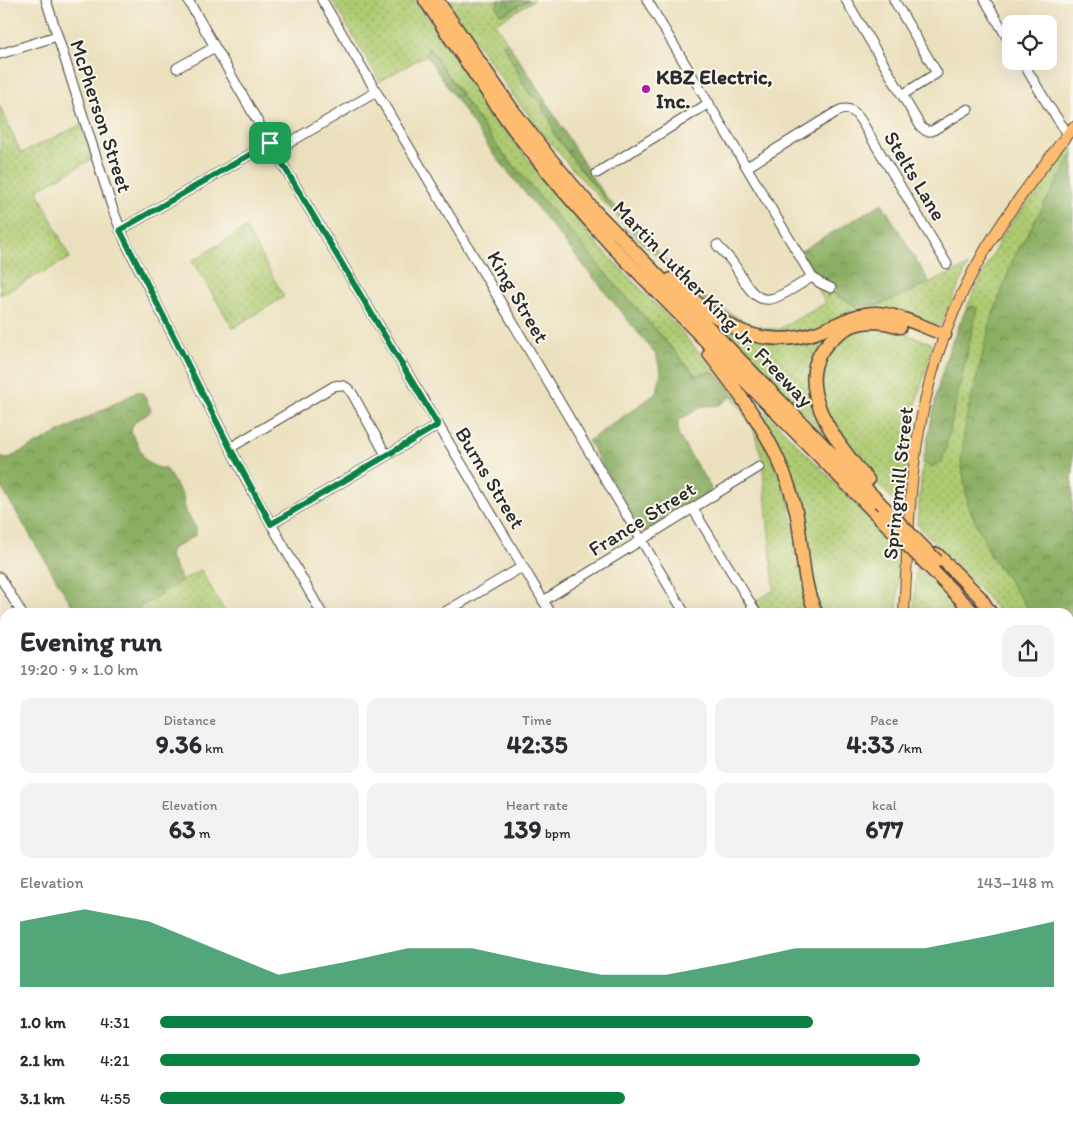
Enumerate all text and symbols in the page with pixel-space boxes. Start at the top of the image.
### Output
map controls [1002,15,1057,70]
button: locate [1002,15,1057,70]
street label: McPherson Street [65,36,138,196]
place label: KBZ Electric, Inc. [656,64,773,113]
marker: KBZ Electric, Inc. [640,83,652,95]
pin [249,122,291,164]
street label: Stelts Lane [879,126,952,225]
icon: arrive [256,129,284,157]
street label: Martin Luther King Jr. Freeway [608,195,819,412]
street label: King Street [482,246,555,347]
street label: Springmill Street [877,405,918,561]
street label: Burns Street [450,422,531,533]
street label: France Street [584,476,700,561]
text: Evening run [20,624,162,658]
button: share [1002,625,1054,677]
text: 19:20 · 9 × 1.0 km [20,660,138,679]
text: Distance [163,712,216,729]
text: Time [522,712,552,729]
text: Pace [870,712,898,729]
text: 9.36 [156,729,202,759]
text: 42:35 [506,729,568,759]
text: 4:33 [846,729,895,759]
text: km [202,740,224,757]
text: /km [895,740,922,757]
text: Elevation [162,797,217,814]
text: Heart rate [506,797,568,814]
text: kcal [872,797,897,814]
text: 63 [169,814,196,844]
text: 139 [503,814,542,844]
text: 677 [865,814,903,844]
text: m [196,825,211,842]
text: bpm [542,825,571,842]
text: Elevation [20,873,84,892]
text: 143–148 m [976,873,1054,892]
text: 1.0 km [20,1013,66,1032]
text: 4:31 [100,1013,130,1032]
text: 2.1 km [20,1051,65,1070]
text: 4:21 [100,1051,129,1070]
text: 3.1 km [20,1089,65,1108]
text: 4:55 [100,1089,130,1108]

